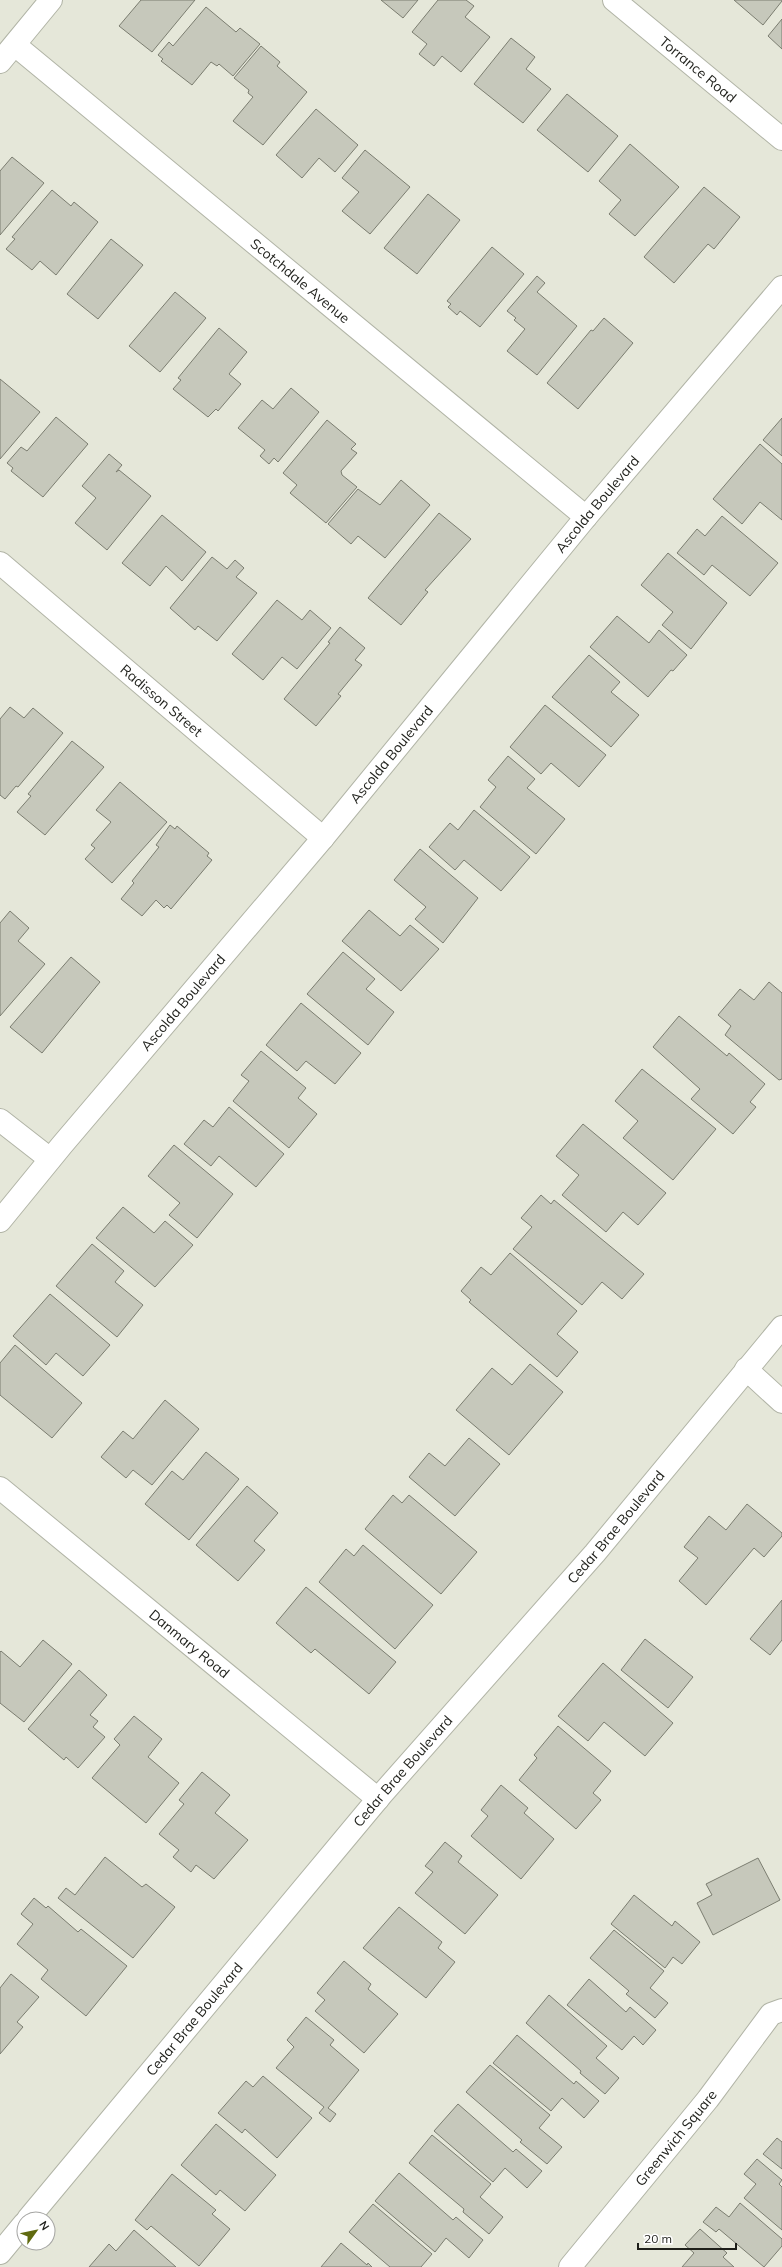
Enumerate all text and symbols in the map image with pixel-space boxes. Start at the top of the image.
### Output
street label: Torrance Road [656,32,740,107]
street label: Scotchdale Avenue [247,234,354,327]
street label: Ascolda Boulevard [551,452,643,557]
street label: Radisson Street [117,660,206,741]
street label: Ascolda Boulevard [346,702,437,807]
street label: Ascolda Boulevard [137,951,229,1055]
street label: Cedar Brae Boulevard [563,1467,668,1587]
street label: Danmary Road [145,1605,233,1682]
street label: Cedar Brae Boulevard [349,1712,456,1831]
street label: Cedar Brae Boulevard [142,1959,247,2080]
street label: Greenwich Square [631,2086,721,2190]
north arrow [16,2211,56,2251]
text: N [36,2218,53,2233]
scale bar [638,2225,736,2251]
text: 20 m [644,2231,672,2246]

